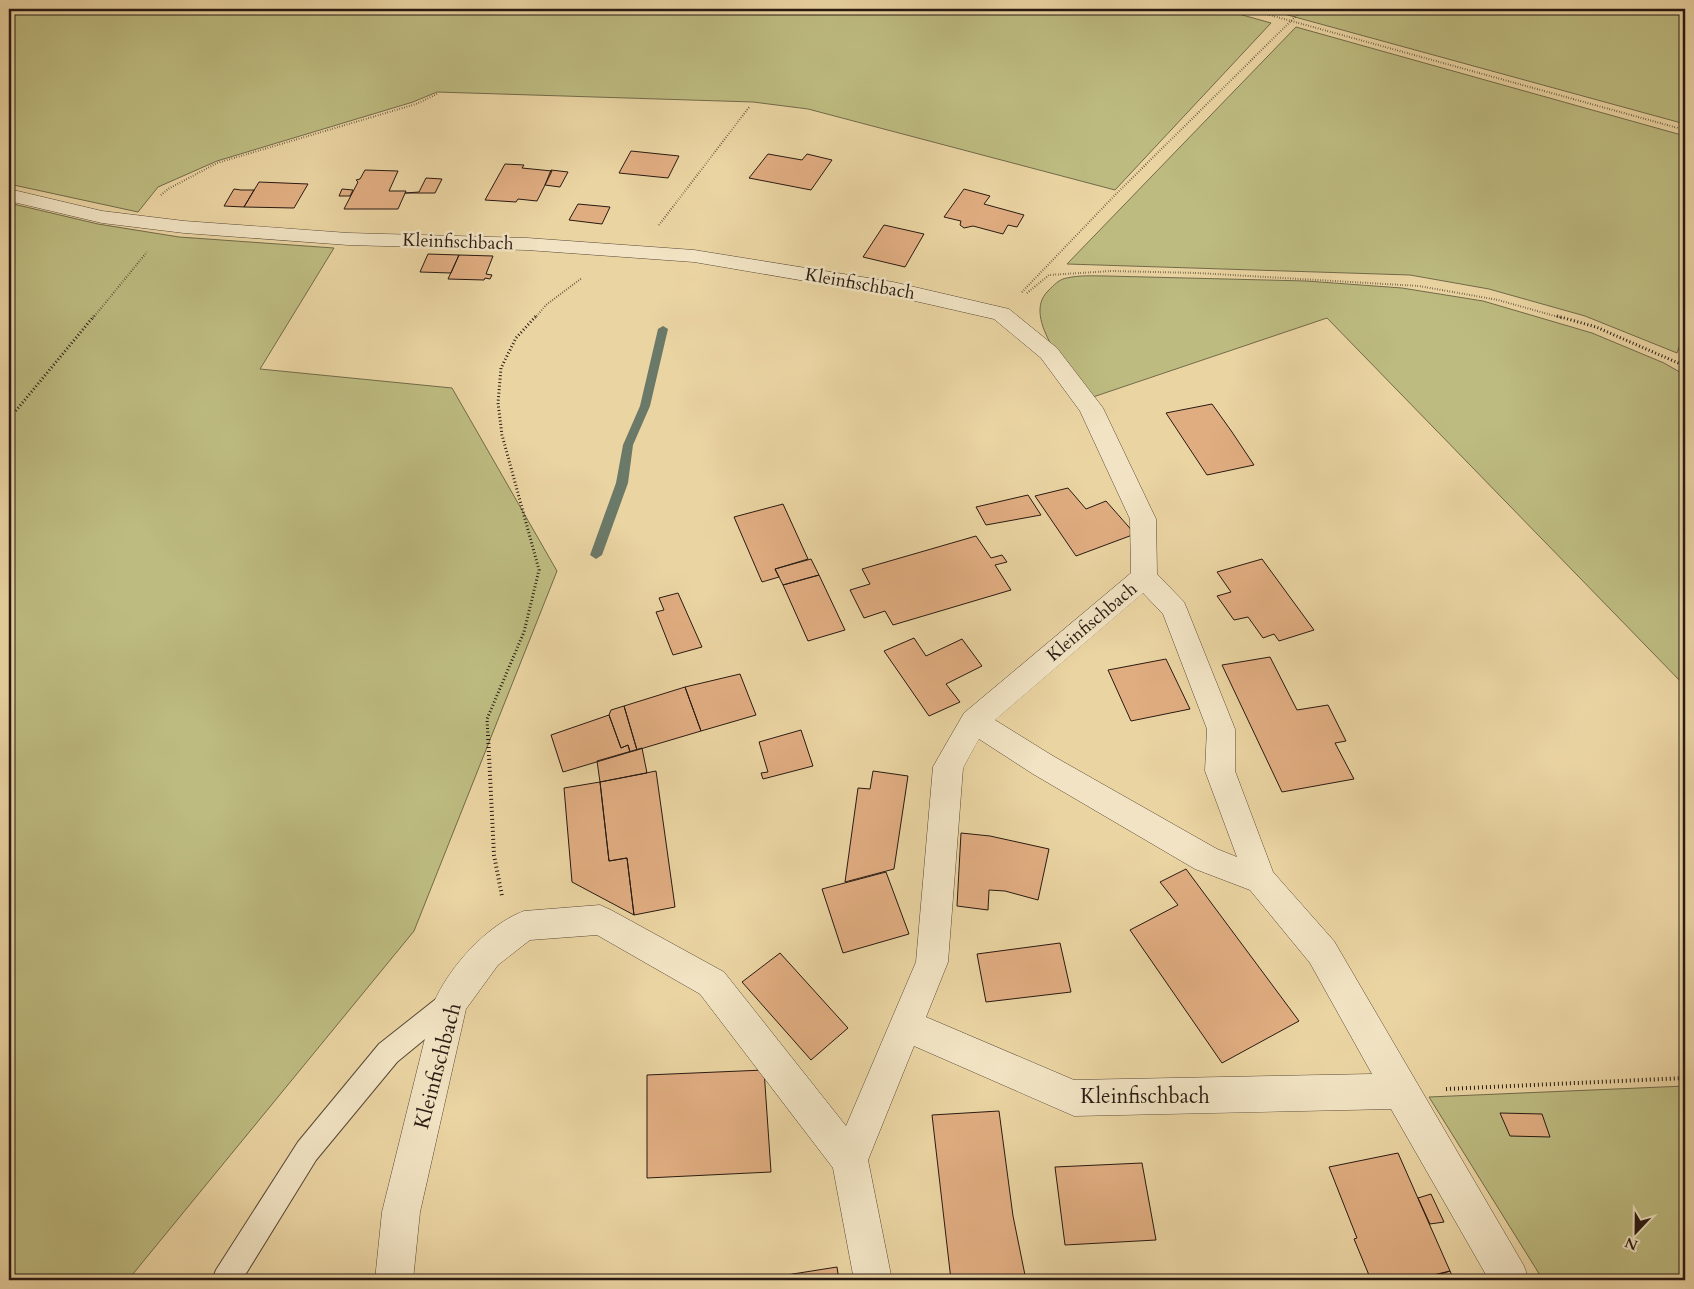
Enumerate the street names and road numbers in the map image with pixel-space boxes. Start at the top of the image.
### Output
street label: Kleinfischbach [402,228,514,256]
street label: Kleinfischbach [803,262,917,306]
street label: Kleinfischbach [1041,577,1143,667]
street label: Kleinfischbach [407,999,469,1132]
street label: Kleinfischbach [1080,1082,1210,1111]

